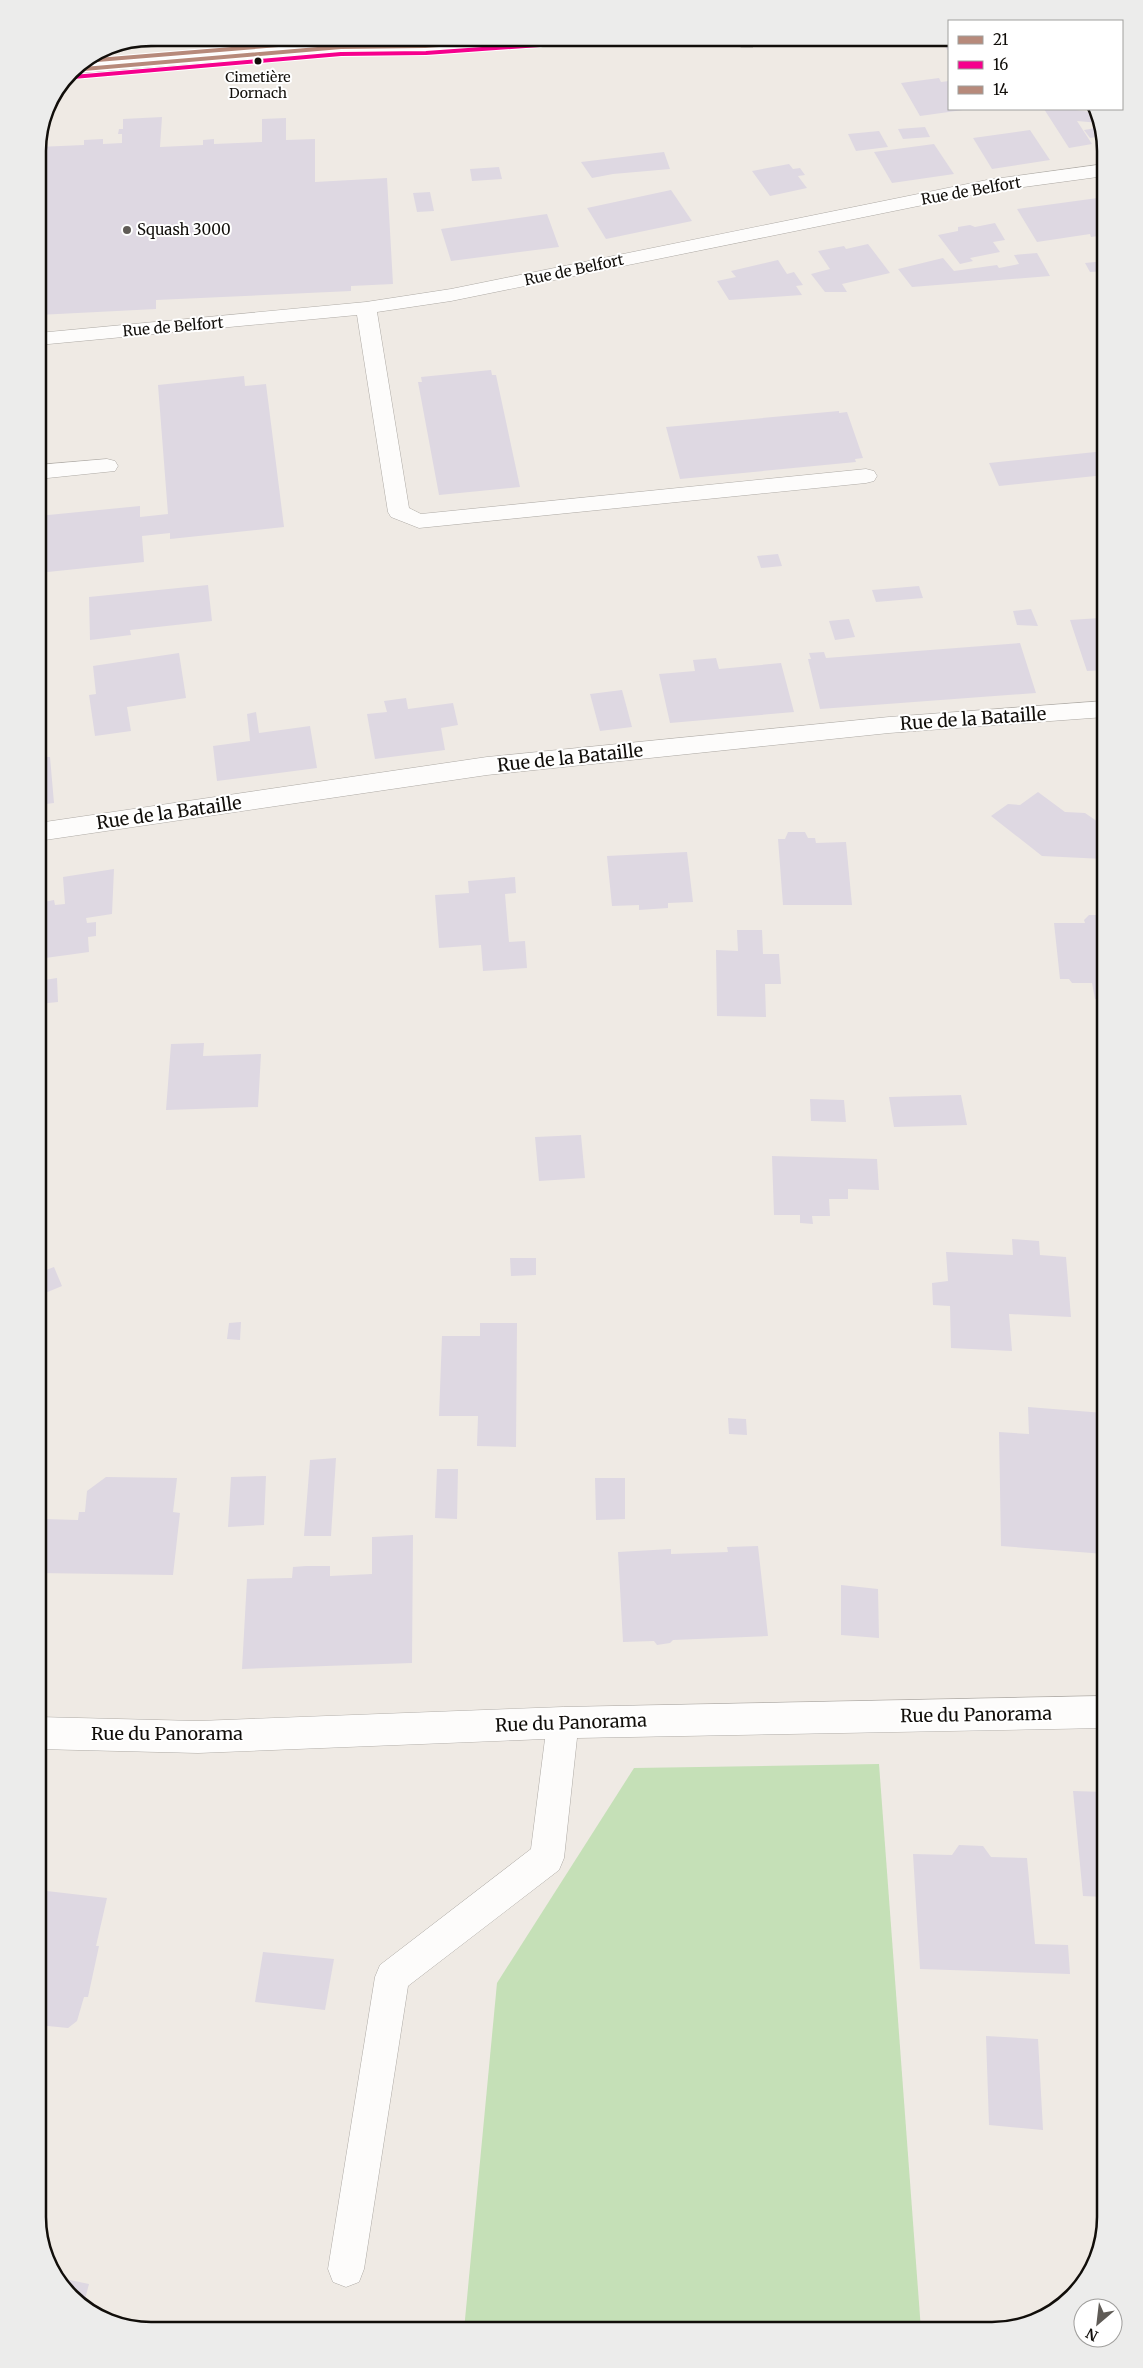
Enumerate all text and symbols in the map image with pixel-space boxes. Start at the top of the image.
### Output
legend [948,20,1123,110]
text: 21 [993,30,1008,49]
text: 16 [993,55,1008,74]
marker: Cimetière Dornach [253,56,263,66]
place label: Cimetière Dornach [225,68,291,102]
text: 14 [993,80,1008,99]
street label: Rue de Belfort [919,172,1023,209]
place label: Squash 3000 [137,220,231,239]
marker: Squash 3000 [121,224,133,236]
street label: Rue de Belfort [522,250,625,289]
street label: Rue de Belfort [122,313,224,340]
street label: Rue de la Bataille [899,702,1047,735]
street label: Rue de la Bataille [496,738,644,777]
street label: Rue de la Bataille [95,791,243,834]
street label: Rue du Panorama [900,1702,1052,1727]
street label: Rue du Panorama [495,1708,648,1737]
street label: Rue du Panorama [91,1722,243,1745]
north arrow [1073,2298,1123,2348]
text: N [1083,2324,1101,2345]

